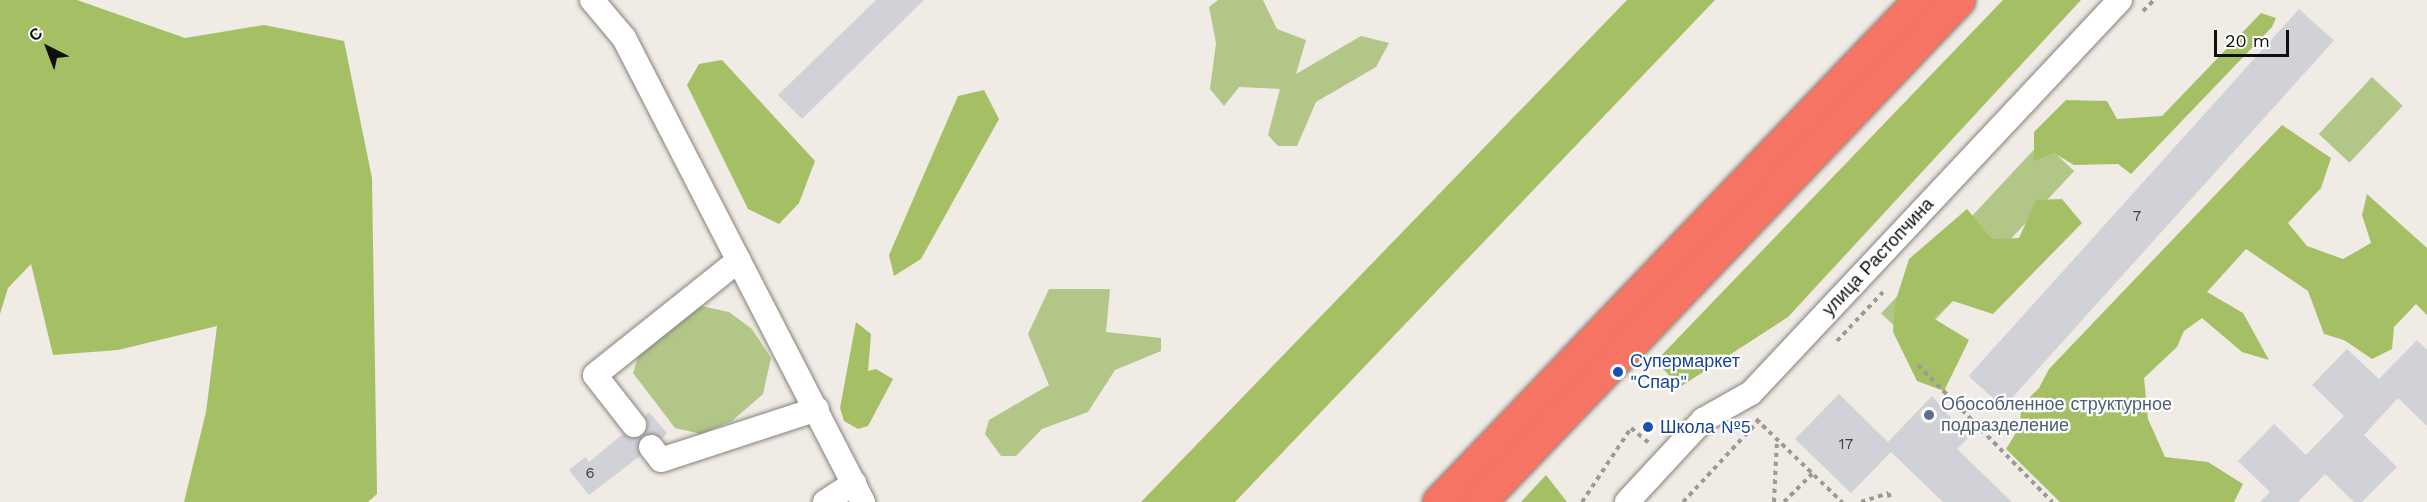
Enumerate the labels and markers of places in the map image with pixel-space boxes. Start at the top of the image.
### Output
place label: Супермаркет "Спар" [1630,351,1740,394]
marker: Супермаркет "Спар" [1611,365,1625,379]
place label: Обособленное структурное подразделение [1941,394,2172,436]
marker: Обособленное структурное подразделение [1922,408,1936,422]
place label: Школа №5 [1660,416,1751,438]
marker: Школа №5 [1641,420,1655,434]

